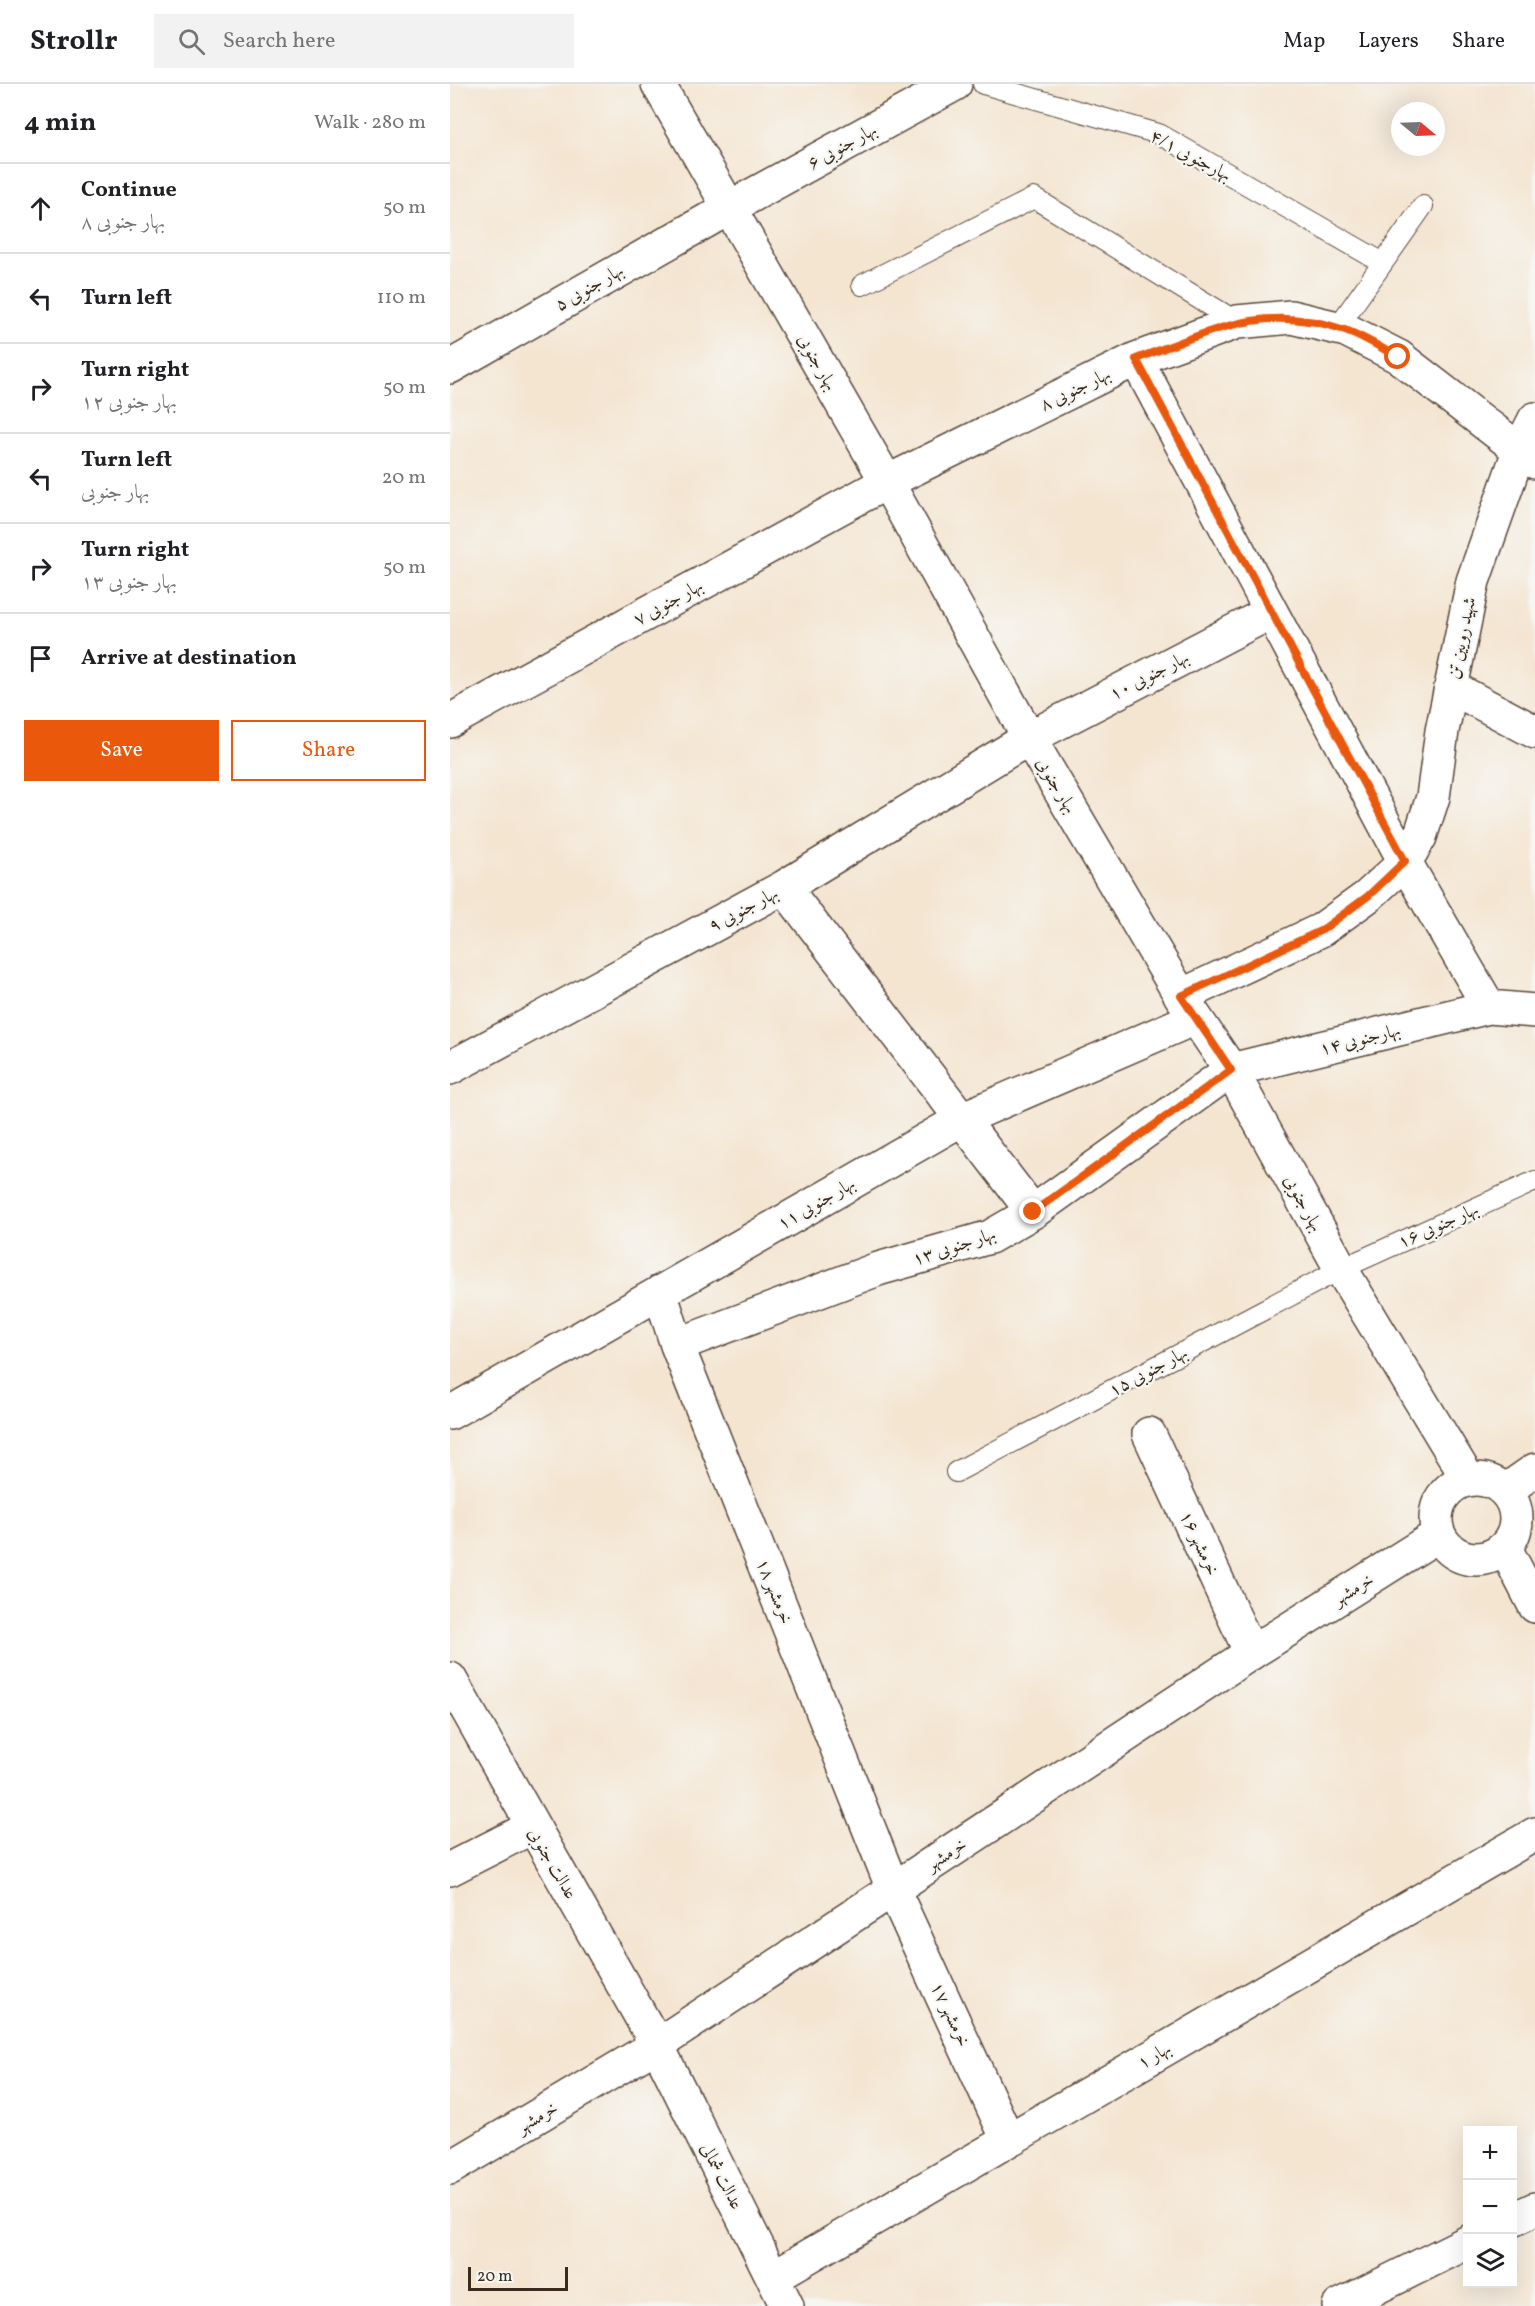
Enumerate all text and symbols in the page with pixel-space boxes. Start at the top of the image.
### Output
search box [154,14,574,68]
text: Strollr [30,22,118,61]
icon: search [175,25,208,58]
text: Search here [223,26,335,57]
text: Map [1283,27,1325,56]
text: Layers [1358,27,1419,56]
text: Share [1452,27,1505,56]
north arrow [1391,102,1445,156]
text: 4 min [24,105,96,141]
text: Walk · 280 m [314,109,426,137]
street label: بهار جنوبی ۶ [804,118,882,177]
street label: بهارجنوبی ۴/۱ [1145,124,1236,188]
text: Continue [81,175,177,206]
icon: ahead [24,192,57,225]
text: 50 m [383,194,426,222]
text: بهار جنوبی ۸ [81,209,165,237]
street label: بهار جنوبی ۵ [551,259,629,318]
icon: left [24,282,57,315]
text: Turn left [81,283,172,314]
text: 110 m [377,284,426,312]
street label: بهار جنوبی [790,330,843,396]
route start [1384,343,1410,369]
text: Turn right [81,355,189,386]
street label: بهار جنوبی ۸ [1036,363,1115,418]
icon: right [24,372,57,405]
text: 50 m [383,374,426,402]
text: بهار جنوبی ۱۲ [81,389,177,417]
text: Turn left [81,445,172,476]
icon: left [24,462,57,495]
text: 20 m [382,464,426,492]
text: بهار جنوبی [81,479,149,507]
text: Turn right [81,535,189,566]
icon: right [24,552,57,585]
text: 50 m [383,554,426,582]
text: بهار جنوبی ۱۳ [81,569,177,597]
street label: بهار جنوبی ۷ [630,574,708,633]
street label: شهید رویین تن [1442,595,1483,682]
icon: arrive [24,642,57,675]
text: Arrive at destination [81,643,297,674]
street label: بهار جنوبی ۱۰ [1106,646,1194,707]
button: Save [24,720,219,781]
button: Share [231,720,426,781]
street label: بهار جنوبی [1029,753,1082,819]
street label: بهار جنوبی ۹ [704,882,783,939]
street label: بهارجنوبی ۱۴ [1317,1018,1403,1063]
street label: بهار جنوبی [1277,1171,1329,1237]
street label: بهار جنوبی ۱۱ [773,1172,860,1237]
street label: بهار جنوبی ۱۶ [1394,1197,1483,1255]
route end [1019,1198,1045,1224]
street label: بهار جنوبی ۱۳ [910,1222,999,1273]
street label: بهار جنوبی ۱۵ [1105,1341,1193,1404]
street label: خرمشهر ۱۶ [1173,1507,1225,1580]
street label: خرمشهر ۱۸ [749,1555,798,1628]
street label: خرمشهر [1327,1568,1379,1614]
street label: عدالت جنوبی [521,1823,582,1904]
street label: خرمشهر [920,1833,972,1879]
street label: خرمشهر ۱۷ [924,1978,976,2051]
street label: بهار ۱ [1133,2037,1176,2076]
street label: خرمشهر [511,2096,563,2141]
map controls [1463,2126,1517,2288]
button: + [1463,2126,1517,2180]
street label: عدالت شمالی [693,2139,748,2214]
button: − [1463,2180,1517,2234]
button: layers [1463,2234,1517,2288]
scale bar [468,2264,568,2292]
text: 20 m [477,2266,512,2288]

